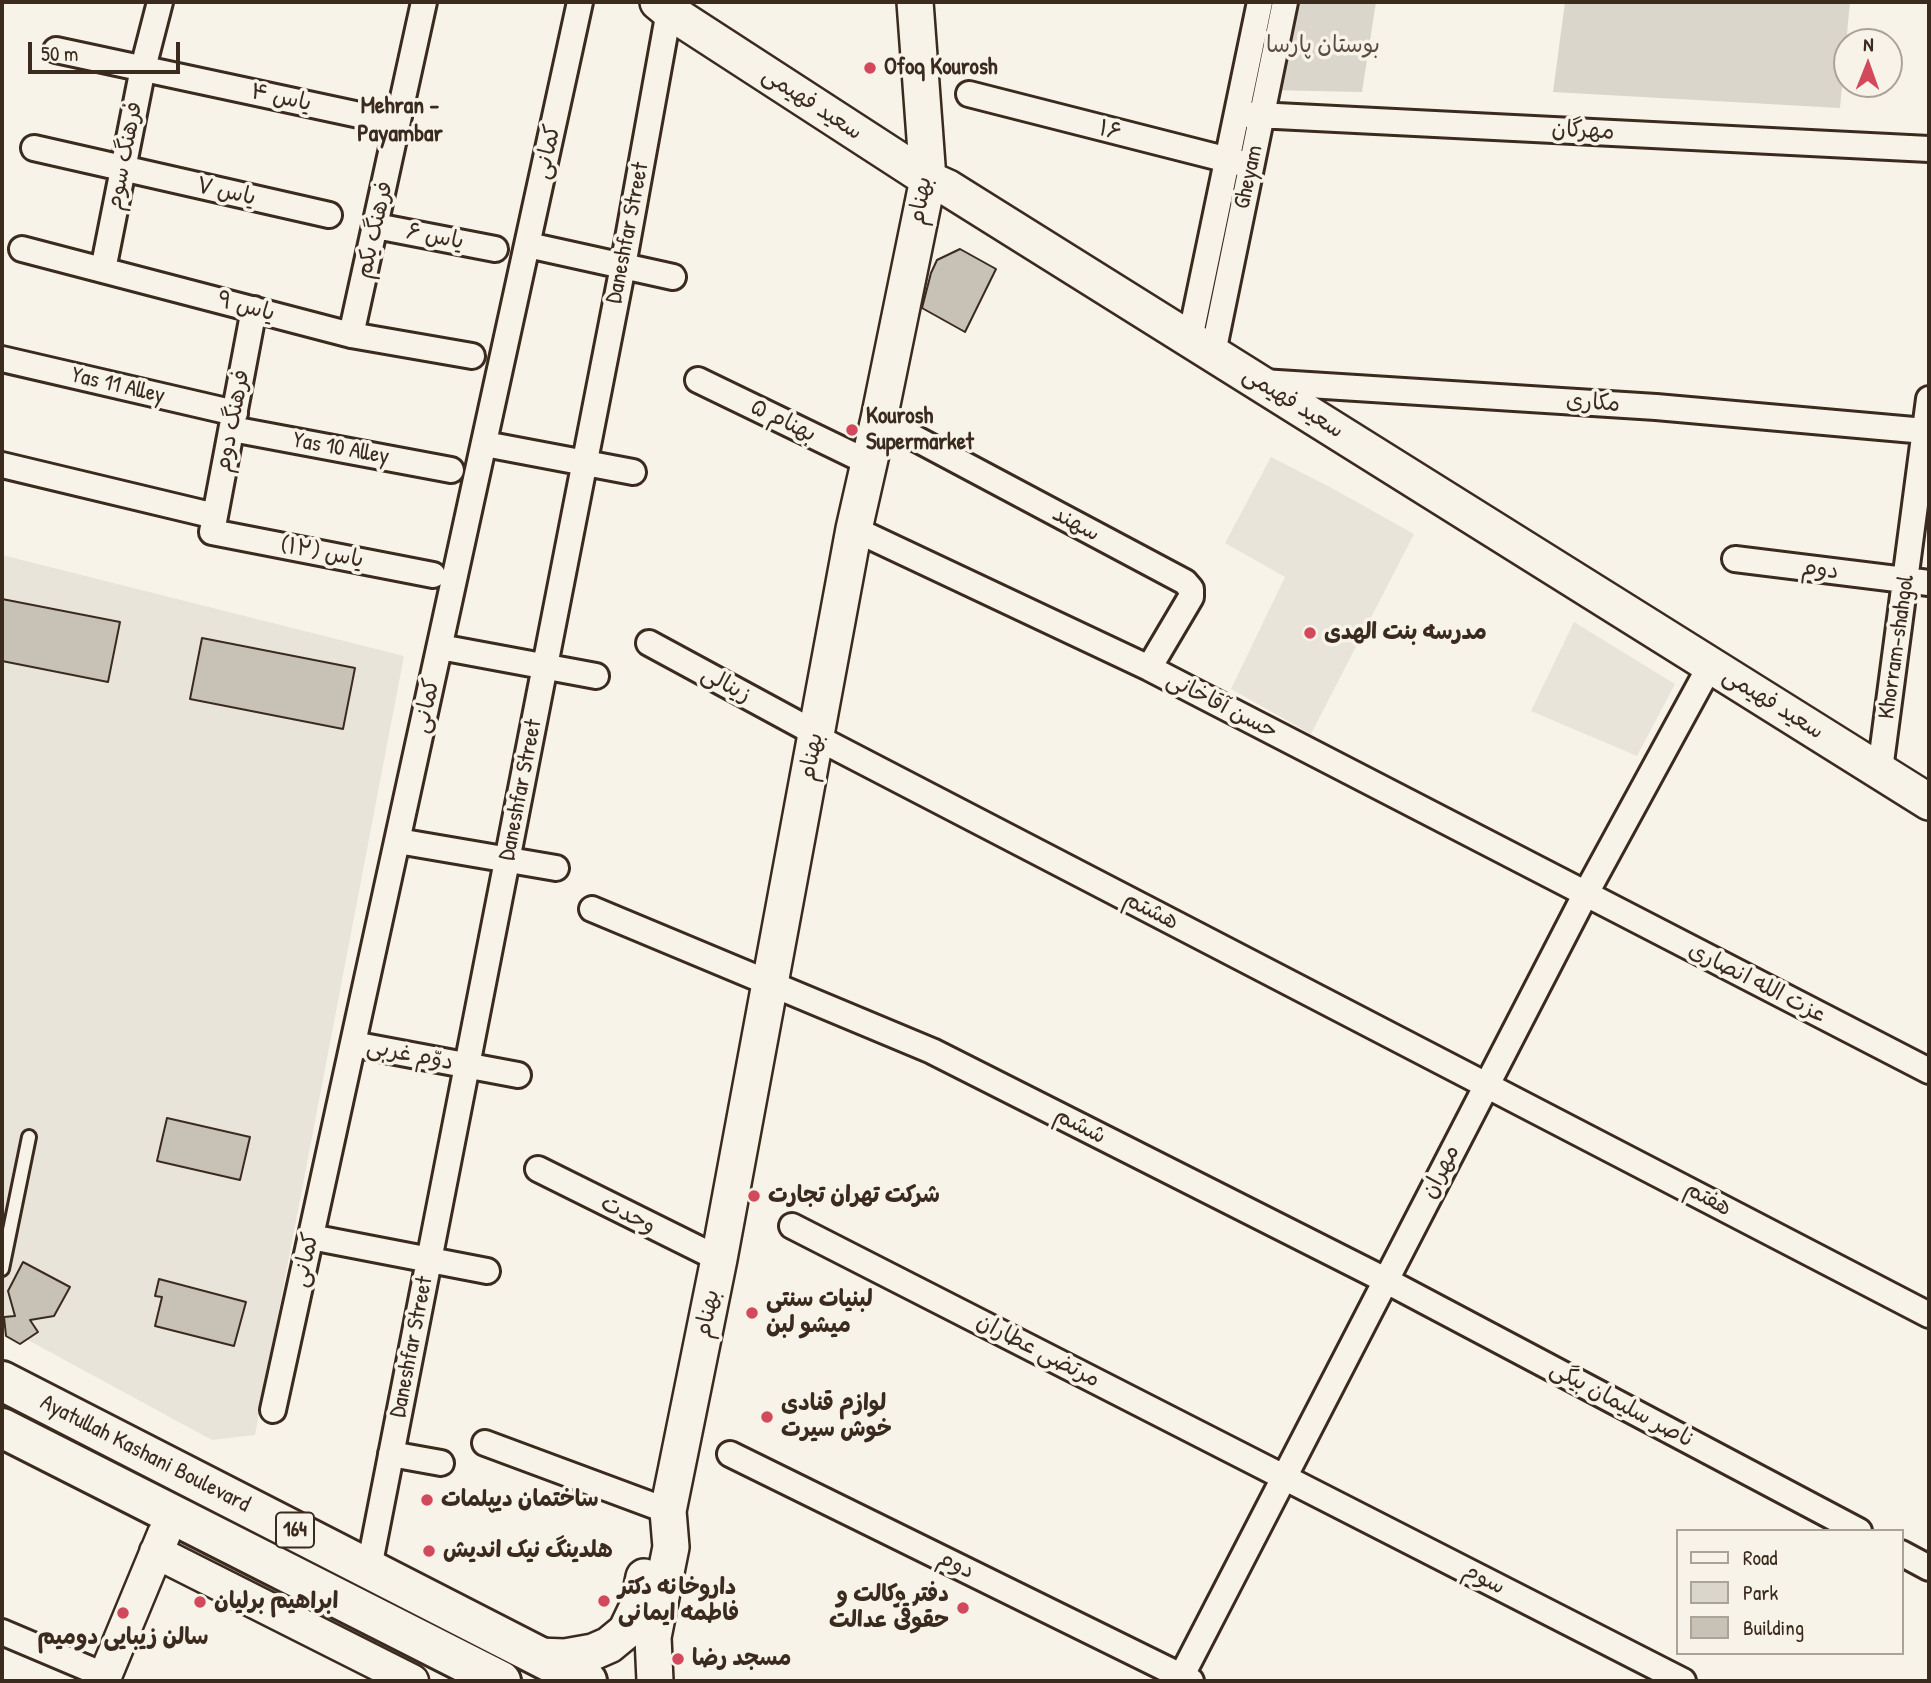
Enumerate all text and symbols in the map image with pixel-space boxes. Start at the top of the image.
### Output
scale bar [32,28,184,72]
north arrow [1833,28,1903,98]
text: N [1863,31,1874,57]
park label: بوستان پارسا [1266,32,1380,60]
text: 50 m [41,39,78,68]
place label: Ofoq Kourosh [884,54,997,82]
marker: Ofoq Kourosh [862,60,878,76]
street label: سعید فهیمی [757,61,867,147]
street label: یاس ۴ [248,78,314,118]
district label: Mehran - Payambar [357,93,443,149]
street label: فرهنگ سوم [101,99,149,213]
street label: ۱۶ [1096,115,1124,147]
street label: مهرگان [1551,116,1615,146]
street label: کمانی [529,122,567,182]
street label: Gheyam [1229,143,1269,211]
street label: Daneshfar Street [601,160,655,306]
street label: یاس ۷ [193,172,259,212]
street label: بهنام [904,175,938,227]
street label: فرهنگ یکم [350,179,400,281]
street label: یاس ۶ [404,218,466,256]
street label: یاس ۹ [214,286,278,328]
street label: سعید فهیمی [1237,361,1349,445]
street label: Yas 11 Alley [68,362,168,410]
street label: فرهنگ دوم [210,367,256,475]
street label: مکاری [1565,387,1621,419]
street label: بهنام ۵ [746,393,820,449]
place label: Kourosh Supermarket [866,403,974,457]
marker: Kourosh Supermarket [844,422,860,438]
street label: Yas 10 Alley [291,427,391,471]
street label: سهند [1047,500,1105,548]
street label: یاس (۱۲) [278,531,366,575]
street label: دوم [1800,554,1840,586]
street label: Khorram-shahgol [1873,573,1921,721]
place label: مدرسه بنت الهدی [1324,619,1487,647]
marker: مدرسه بنت الهدی [1302,625,1318,641]
street label: زینالی [696,661,756,709]
street label: سعید فهیمی [1717,662,1829,746]
street label: حسن آقاخانی [1162,666,1282,746]
street label: کمانی [408,676,446,736]
street label: Daneshfar Street [494,717,548,863]
street label: بهنام [794,731,830,783]
street label: هشتم [1119,885,1183,937]
street label: عزت الله انصاری [1684,936,1830,1030]
street label: دوّم غربی [364,1033,456,1077]
street label: ششم [1050,1101,1110,1151]
street label: مهران [1416,1140,1466,1204]
street label: هفتم [1680,1175,1736,1223]
place label: شرکت تهران تجارت [768,1182,940,1210]
marker: شرکت تهران تجارت [746,1188,762,1204]
street label: وحدت [596,1189,660,1241]
street label: کمانی [287,1230,325,1290]
street label: Daneshfar Street [385,1274,439,1420]
place label: لبنیات سنتی میشو لبن [766,1286,873,1340]
street label: بهنام [690,1287,726,1341]
marker: لبنیات سنتی میشو لبن [744,1305,760,1321]
street label: مرتضی عطاران [972,1308,1104,1394]
street label: ناصر سلیمان بیگی [1545,1355,1699,1455]
street label: Ayatullah Kashani Boulevard [35,1389,255,1519]
place label: لوازم قنادی خوش سیرت [781,1390,892,1444]
marker: لوازم قنادی خوش سیرت [759,1409,775,1425]
place label: ساختمان دیپلمات [441,1486,599,1514]
marker: ساختمان دیپلمات [419,1492,435,1508]
road number: 164 [276,1512,314,1548]
legend [1675,1529,1903,1655]
place label: هلدینگ نیک اندیش [443,1537,613,1565]
marker: هلدینگ نیک اندیش [421,1543,437,1559]
text: Road [1743,1543,1777,1572]
street label: دوم [933,1544,979,1586]
street label: سوم [1458,1557,1510,1601]
place label: داروخانه دکتر فاطمه ایمانی [618,1574,739,1628]
text: Park [1743,1578,1778,1607]
place label: دفتر وکالت و حقوقی عدالت [829,1581,949,1635]
place label: ابراهیم برلیان [214,1588,338,1616]
marker: داروخانه دکتر فاطمه ایمانی [596,1593,612,1609]
marker: ابراهیم برلیان [192,1594,208,1610]
marker: دفتر وکالت و حقوقی عدالت [955,1600,971,1616]
marker: سالن زیبایی دومیم [115,1605,131,1621]
text: Building [1743,1613,1804,1642]
place label: سالن زیبایی دومیم [37,1624,209,1652]
place label: مسجد رضا [692,1645,791,1673]
marker: مسجد رضا [670,1651,686,1667]

